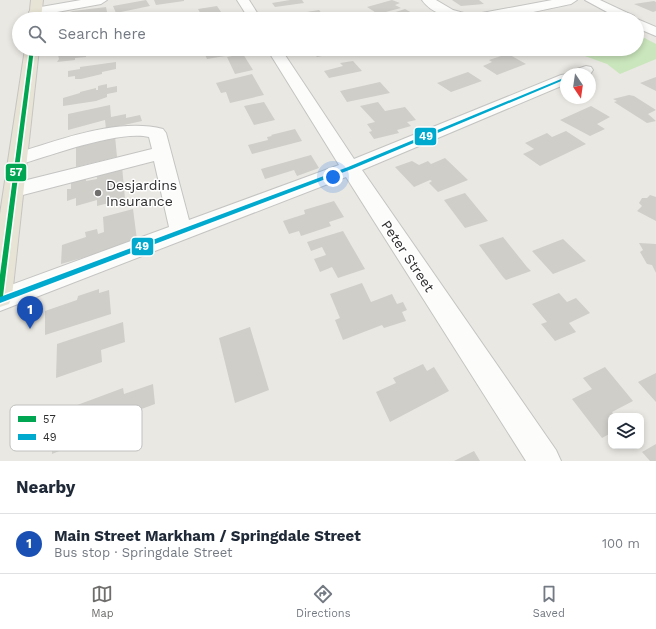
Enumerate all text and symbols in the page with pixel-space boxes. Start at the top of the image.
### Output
search box [12,12,644,56]
icon: search [26,23,48,45]
text: Search here [58,25,146,43]
north arrow [560,68,596,104]
line badge: 49 [414,127,437,146]
text: 49 [419,130,433,143]
line badge: 57 [5,163,27,182]
text: 57 [10,166,23,179]
your location [323,167,343,187]
place label: Desjardins Insurance [106,177,177,209]
marker: Desjardins Insurance [93,188,103,198]
street label: Peter Street [378,217,438,295]
line badge: 49 [131,237,154,256]
text: 49 [135,240,149,253]
pin: 1 [17,296,43,329]
legend [10,405,142,451]
text: 57 [43,413,56,426]
map controls [608,413,644,449]
button: layers [608,413,644,449]
text: 49 [43,431,57,444]
text: Nearby [16,477,75,497]
text: Main Street Markham / Springdale Street [54,527,361,545]
text: 1 [26,536,32,551]
text: 100 m [602,536,640,551]
text: Bus stop · Springdale Street [54,545,233,560]
tab: Map [91,583,114,620]
tab: Directions [296,583,350,620]
tab: Saved [533,583,565,620]

